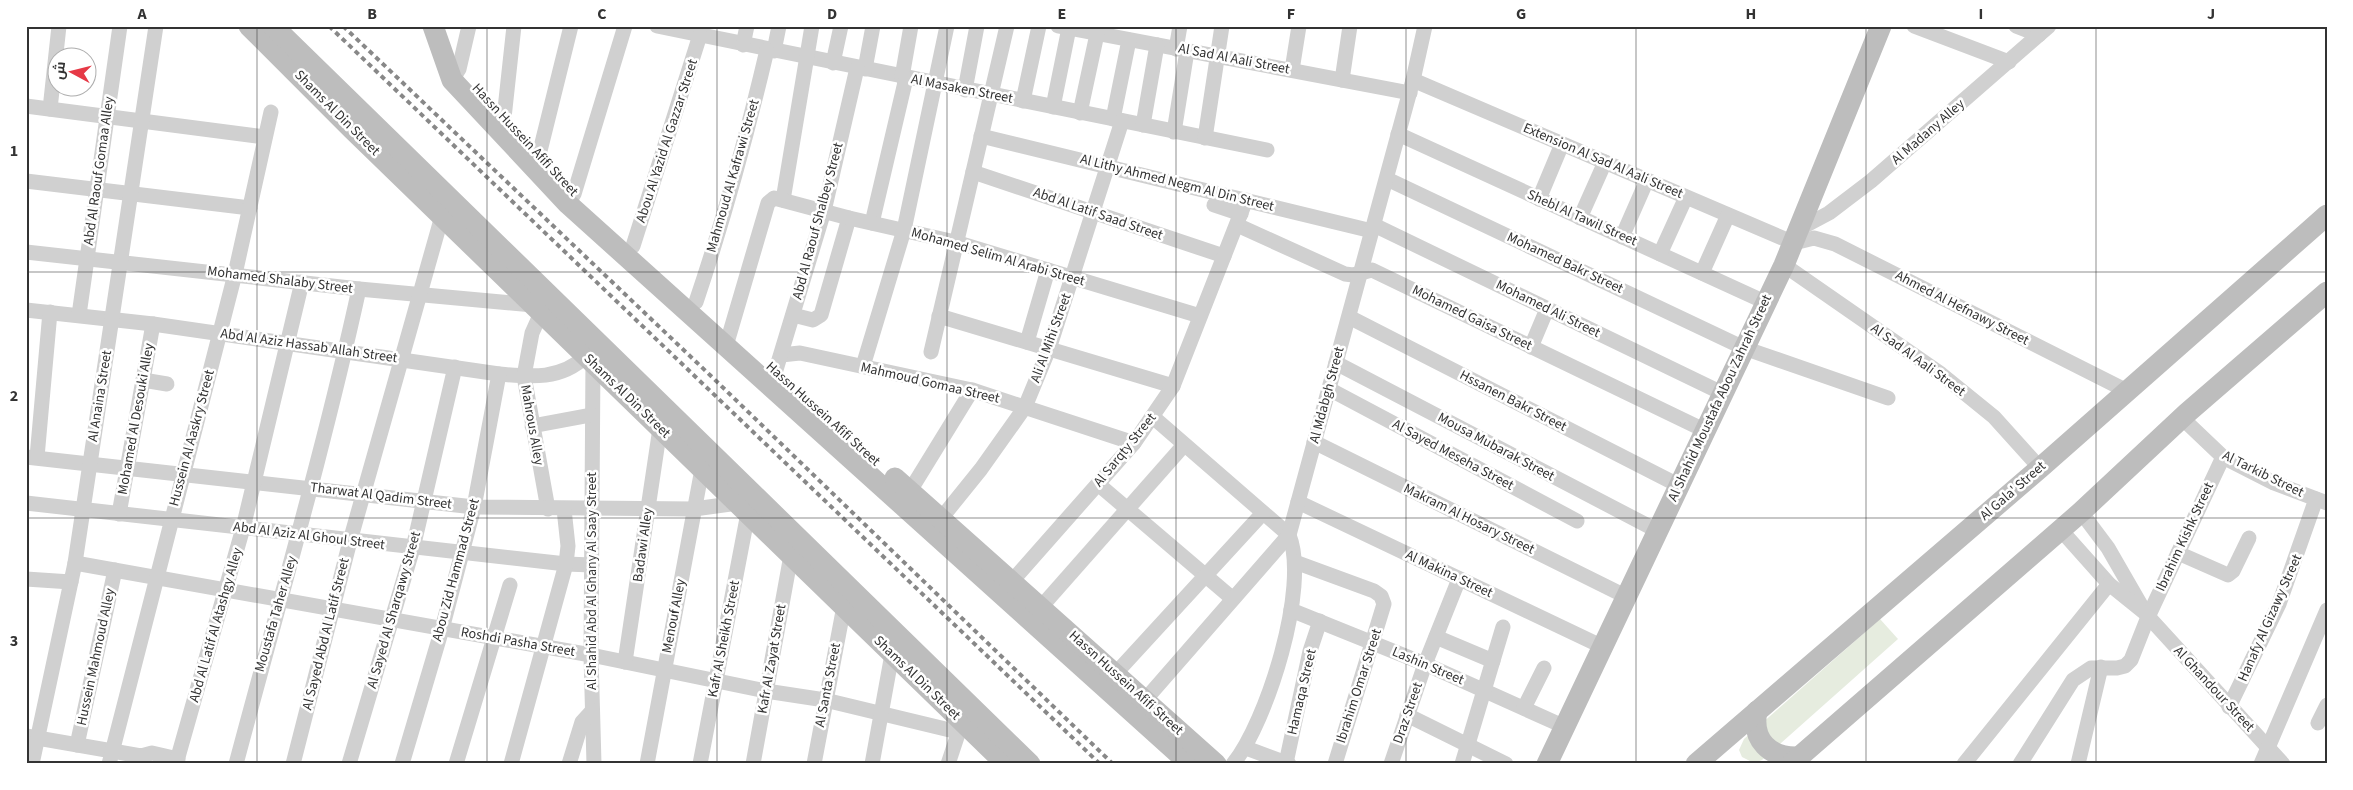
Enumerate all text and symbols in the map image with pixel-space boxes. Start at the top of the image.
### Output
text: A [136,3,147,25]
text: B [367,3,377,25]
text: C [597,3,607,25]
text: D [827,3,837,25]
text: E [1058,3,1066,25]
text: F [1287,3,1295,25]
text: G [1516,3,1526,25]
text: H [1746,3,1756,25]
text: I [1979,3,1983,25]
text: J [2207,3,2215,25]
street label: Al Sad Al Aali Street [1177,38,1292,80]
north arrow [48,48,98,98]
street label: Abou Al Yazid Al Gazzar Street [631,56,703,225]
text: ش [49,60,71,81]
street label: Shams Al Din Street [290,66,385,161]
street label: Al Masaken Street [909,69,1015,109]
street label: Hassn Hussein Afifi Street [467,79,583,201]
street label: Al Madany Alley [1887,94,1969,170]
street label: Abd Al Raouf Gomaa Alley [79,95,119,247]
street label: Mahmoud Al Kafrawi Street [702,97,765,255]
street label: Extension Al Sad Al Aali Street [1520,118,1686,204]
text: 1 [10,140,18,162]
street label: Abd Al Raouf Shalbey Street [787,140,849,302]
street label: Al Lithy Ahmed Negm Al Din Street [1078,149,1276,217]
street label: Abd Al Latif Saad Street [1031,182,1166,246]
street label: Shebl Al Tawil Street [1524,185,1640,251]
street label: Mohamed Selim Al Arabi Street [909,223,1087,291]
street label: Mohamed Bakr Street [1503,227,1627,299]
street label: Mohamed Shalaby Street [206,261,354,299]
street label: Ahmed Al Hefnawy Street [1892,266,2033,351]
street label: Mohamed Ali Street [1492,275,1604,343]
street label: Mohamed Gaisa Street [1409,280,1536,356]
street label: Ali Al Mihi Street [1026,290,1077,386]
street label: Al Shahid Moustafa Abou Zahrah Street [1663,291,1777,505]
street label: Al Sad Al Aali Street [1866,319,1970,401]
street label: Abd Al Aziz Hassab Allah Street [219,324,399,368]
street label: Mohamed Al Desouki Alley [113,341,159,496]
street label: Al Mdabgh Street [1304,344,1350,446]
street label: Al Anaina Street [83,349,117,443]
street label: Shams Al Din Street [579,349,675,443]
street label: Hassn Hussein Afifi Street [761,357,885,471]
street label: Mahmoud Gomaa Street [859,357,1002,409]
street label: Hssanen Bakr Street [1456,365,1570,437]
street label: Hussein Al Aaskry Street [164,367,220,509]
street label: Mahrous Alley [515,383,549,467]
text: 2 [10,385,18,407]
street label: Al Sarqty Street [1089,408,1161,491]
street label: Mousa Mubarak Street [1434,408,1558,486]
street label: Al Sayed Meseha Street [1389,414,1518,496]
street label: Al Tarkib Street [2219,446,2307,502]
street label: Al Gala' Street [1976,456,2051,525]
street label: Al Shahid Abd Al Ghany Al Saay Street [582,472,602,690]
street label: Tharwat Al Qadim Street [309,477,453,515]
street label: Makram Al Hosary Street [1400,479,1538,560]
street label: Ibrahim Kishk Street [2151,479,2219,595]
street label: Abou Zid Hammad Street [427,496,485,644]
street label: Badawi Alley [628,506,658,583]
street label: Abd Al Aziz Al Ghoul Street [232,517,386,555]
street label: Al Sayed Al Sharqawy Street [362,529,426,691]
street label: Abd Al Latif Al Atashgy Alley [184,545,248,705]
street label: Al Makina Street [1402,545,1496,603]
street label: Hanafy Al Gizawy Street [2233,551,2307,685]
street label: Moustafa Taher Alley [250,553,302,675]
street label: Al Sayed Abd Al Latif Street [297,556,355,712]
street label: Menouf Alley [657,577,691,655]
street label: Kafr Al Sheikh Street [703,579,745,699]
street label: Hussein Mahmoud Alley [72,586,120,727]
street label: Kafr Al Zayat Street [753,602,792,715]
street label: Roshdi Pasha Street [459,622,577,662]
street label: Hassn Hussein Afifi Street [1064,626,1188,740]
street label: Ibrahim Omar Street [1331,626,1387,746]
text: 3 [10,630,18,652]
street label: Shams Al Din Street [869,631,965,725]
street label: Al Santa Street [810,641,846,729]
street label: Lashin Street [1389,642,1467,690]
street label: Al Ghandour Street [2169,642,2259,736]
street label: Hamaqa Street [1282,647,1322,737]
street label: Draz Street [1388,679,1428,747]

